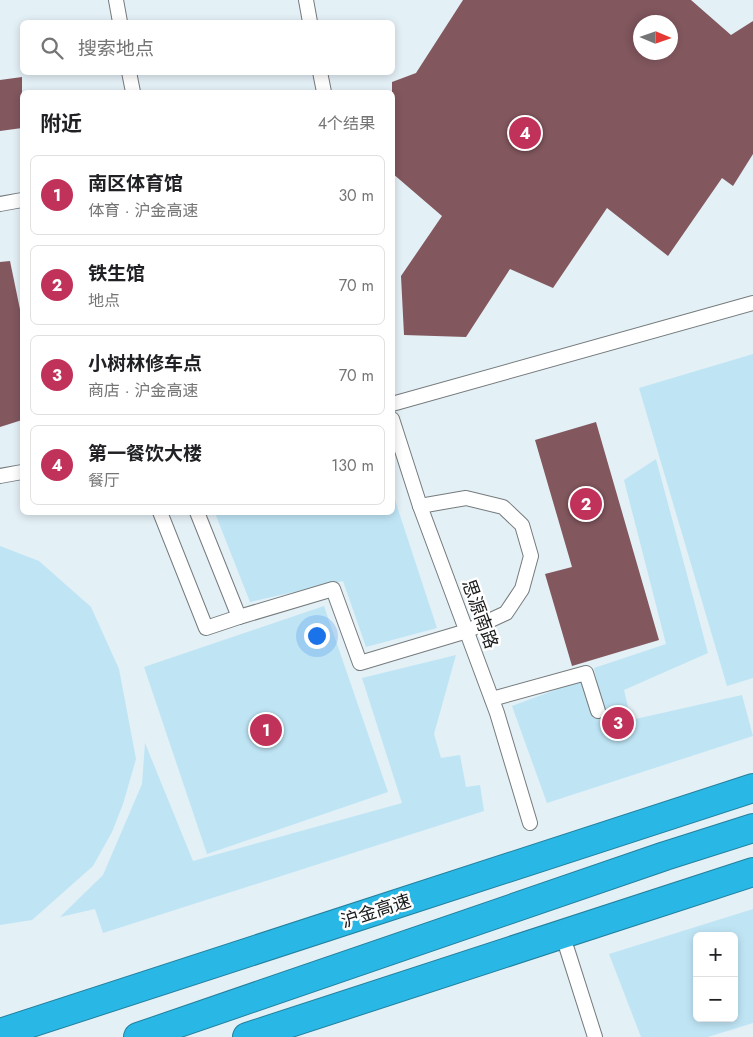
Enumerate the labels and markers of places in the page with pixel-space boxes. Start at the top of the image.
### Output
pin: 4 [509,114,541,152]
pin: 2 [570,485,602,523]
pin: 3 [602,704,634,742]
pin: 1 [250,711,282,749]

